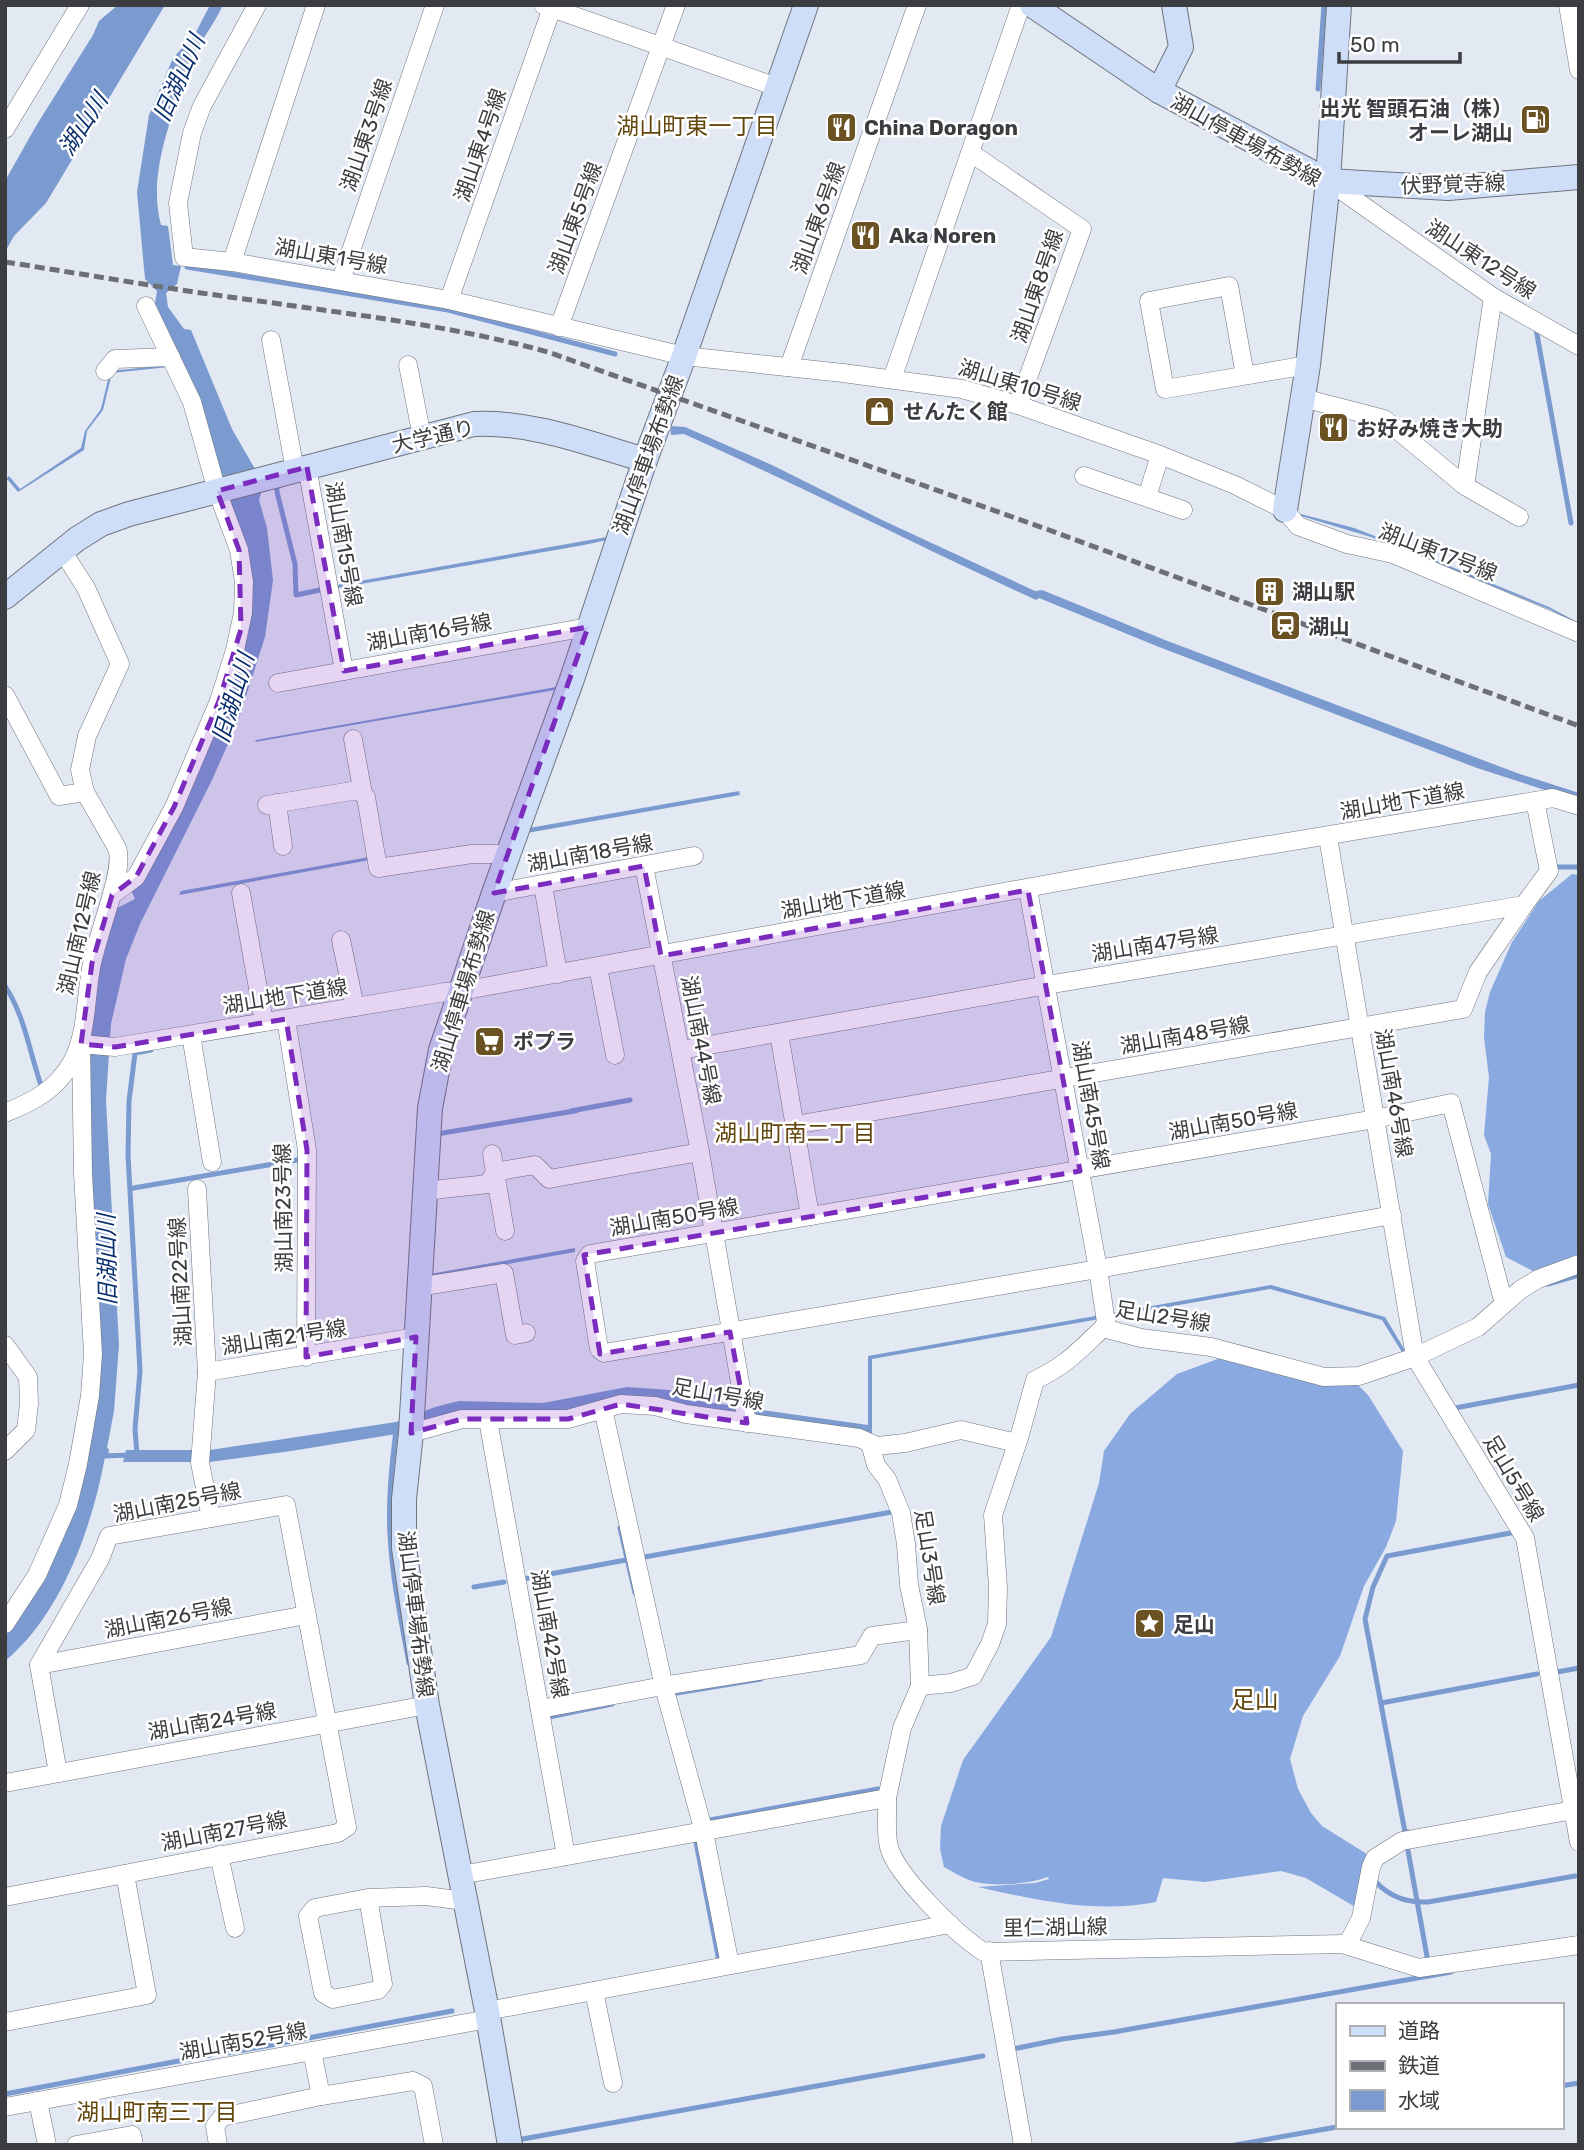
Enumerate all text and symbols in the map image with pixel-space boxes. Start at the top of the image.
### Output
scale bar [1339,21,1460,65]
water label: 旧湖山川 [148,28,212,126]
text: 50 m [1350,32,1400,57]
street label: 湖山東3号線 [335,75,397,195]
water label: 湖山川 [52,85,115,161]
street label: 湖山東4号線 [449,85,511,205]
street label: 湖山停車場布勢線 [1166,88,1326,192]
place label: 出光 智頭石油（株） オーレ湖山 [1320,96,1513,145]
fuel station icon: 出光 智頭石油（株） オーレ湖山 [1519,103,1553,137]
restaurant icon: China Doragon [824,110,858,144]
district label: 湖山町東一丁目 [617,112,778,140]
place label: China Doragon [864,115,1018,140]
street label: 湖山東6号線 [786,158,850,278]
street label: 湖山東5号線 [543,159,607,277]
street label: 伏野覚寺線 [1400,170,1506,198]
street label: 湖山東12号線 [1421,214,1541,304]
restaurant icon: Aka Noren [849,218,883,252]
place label: Aka Noren [889,223,996,248]
street label: 湖山東8号線 [1006,226,1068,346]
street label: 湖山東1号線 [273,234,389,278]
street label: 湖山東10号線 [955,354,1085,416]
street label: 湖山停車場布勢線 [608,372,688,538]
shop icon: せんたく館 [863,394,897,428]
place label: せんたく館 [903,399,1008,424]
restaurant icon: お好み焼き大助 [1316,411,1350,445]
street label: 大学通り [389,414,477,458]
place label: お好み焼き大助 [1356,416,1503,441]
street label: 湖山南15号線 [321,480,367,608]
street label: 湖山東17号線 [1375,518,1501,586]
building icon: 湖山駅 [1252,574,1286,608]
place label: 湖山駅 [1292,579,1355,604]
street label: 湖山南16号線 [364,609,494,655]
station icon: 湖山 [1268,609,1302,643]
place label: 湖山 [1308,614,1350,639]
water label: 旧湖山川 [206,647,261,746]
street label: 湖山地下道線 [1338,778,1466,824]
street label: 湖山南18号線 [525,830,655,876]
street label: 湖山南12号線 [53,869,105,997]
street label: 湖山地下道線 [779,877,907,923]
street label: 湖山停車場布勢線 [426,907,500,1075]
street label: 湖山南47号線 [1090,922,1220,966]
street label: 湖山南44号線 [676,973,726,1107]
street label: 湖山地下道線 [221,974,349,1018]
street label: 湖山南48号線 [1118,1011,1252,1059]
supermarket icon: ポプラ [473,1024,507,1058]
street label: 湖山南46号線 [1370,1026,1418,1160]
place label: ポプラ [513,1029,576,1054]
street label: 湖山南45号線 [1067,1039,1115,1171]
street label: 湖山南50号線 [1166,1097,1300,1145]
district label: 湖山町南二丁目 [715,1119,876,1147]
street label: 湖山南23号線 [269,1143,297,1273]
street label: 湖山南50号線 [607,1193,741,1241]
water label: 旧湖山川 [92,1211,122,1306]
street label: 湖山南22号線 [164,1217,196,1347]
street label: 足山2号線 [1113,1296,1213,1336]
street label: 湖山南21号線 [220,1315,348,1359]
street label: 足山1号線 [670,1374,766,1414]
street label: 足山5号線 [1478,1430,1550,1526]
street label: 湖山南25号線 [111,1477,243,1527]
street label: 足山3号線 [910,1507,950,1607]
street label: 湖山停車場布勢線 [393,1529,439,1699]
street label: 湖山南42号線 [526,1568,574,1700]
street label: 湖山南26号線 [102,1593,234,1643]
place icon: 足山 [1133,1607,1167,1641]
place label: 足山 [1173,1612,1215,1637]
district label: 足山 [1231,1686,1279,1714]
street label: 湖山南24号線 [146,1697,278,1745]
street label: 湖山南27号線 [159,1807,289,1855]
street label: 里仁湖山線 [1002,1914,1108,1940]
legend [1336,2003,1563,2129]
street label: 湖山南52号線 [177,2017,309,2065]
text: 道路 [1398,2018,1440,2043]
text: 鉄道 [1398,2053,1440,2078]
text: 水域 [1398,2088,1440,2113]
district label: 湖山町南三丁目 [77,2098,238,2126]

